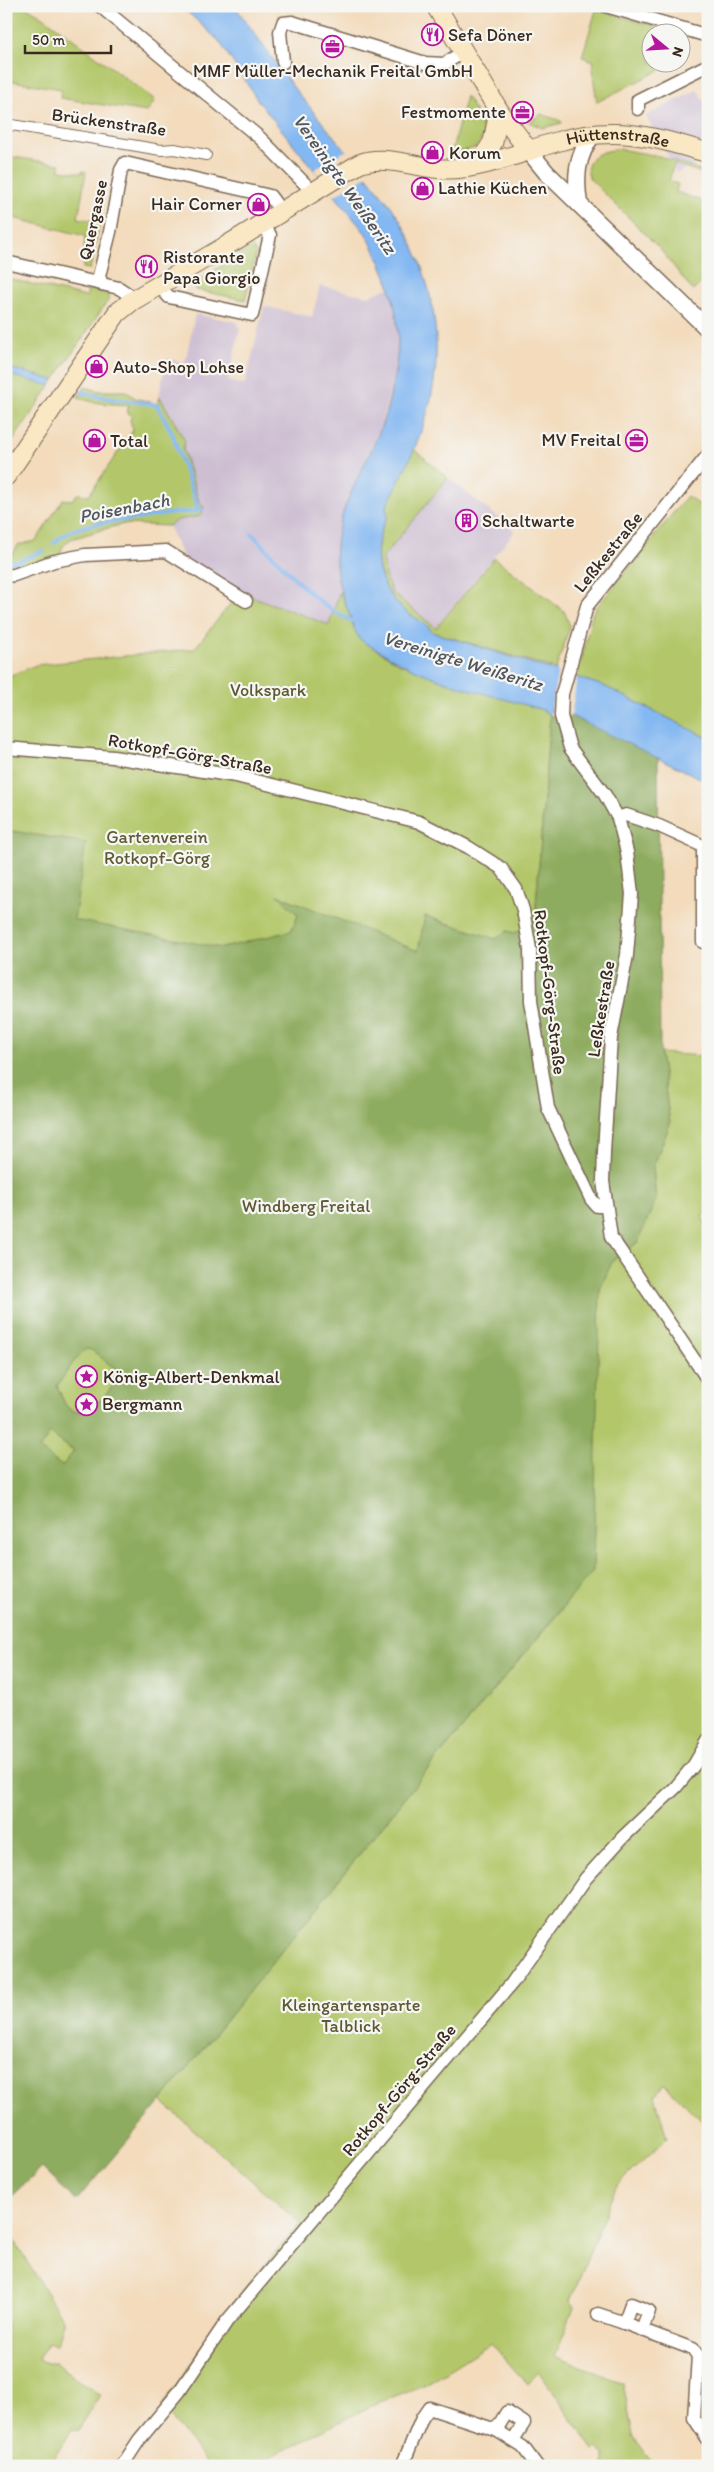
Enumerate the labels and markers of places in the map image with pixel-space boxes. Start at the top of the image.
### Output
restaurant icon: Sefa Döner [420,23,444,47]
place label: Sefa Döner [448,24,533,46]
office icon: MMF Müller-Mechanik Freital GmbH [321,34,345,58]
place label: MMF Müller-Mechanik Freital GmbH [193,60,473,82]
office icon: Festmomente [510,100,534,124]
place label: Festmomente [401,101,506,123]
shop icon: Korum [421,141,445,165]
place label: Korum [449,142,502,164]
shop icon: Lathie Küchen [410,176,434,200]
place label: Lathie Küchen [438,177,548,199]
shop icon: Hair Corner [246,192,270,216]
place label: Hair Corner [151,193,243,215]
place label: Ristorante Papa Giorgio [163,246,261,289]
restaurant icon: Ristorante Papa Giorgio [135,255,159,279]
shop icon: Auto-Shop Lohse [85,355,109,379]
place label: Auto-Shop Lohse [113,356,244,378]
office icon: MV Freital [625,428,649,452]
shop icon: Total [82,429,106,453]
place label: MV Freital [542,429,621,451]
place label: Total [110,430,148,452]
building icon: Schaltwarte [454,509,478,533]
place label: Schaltwarte [482,510,575,532]
place icon: König-Albert-Denkmal [75,1365,99,1389]
place label: König-Albert-Denkmal [103,1366,280,1388]
place icon: Bergmann [74,1392,98,1416]
place label: Bergmann [102,1393,183,1415]

